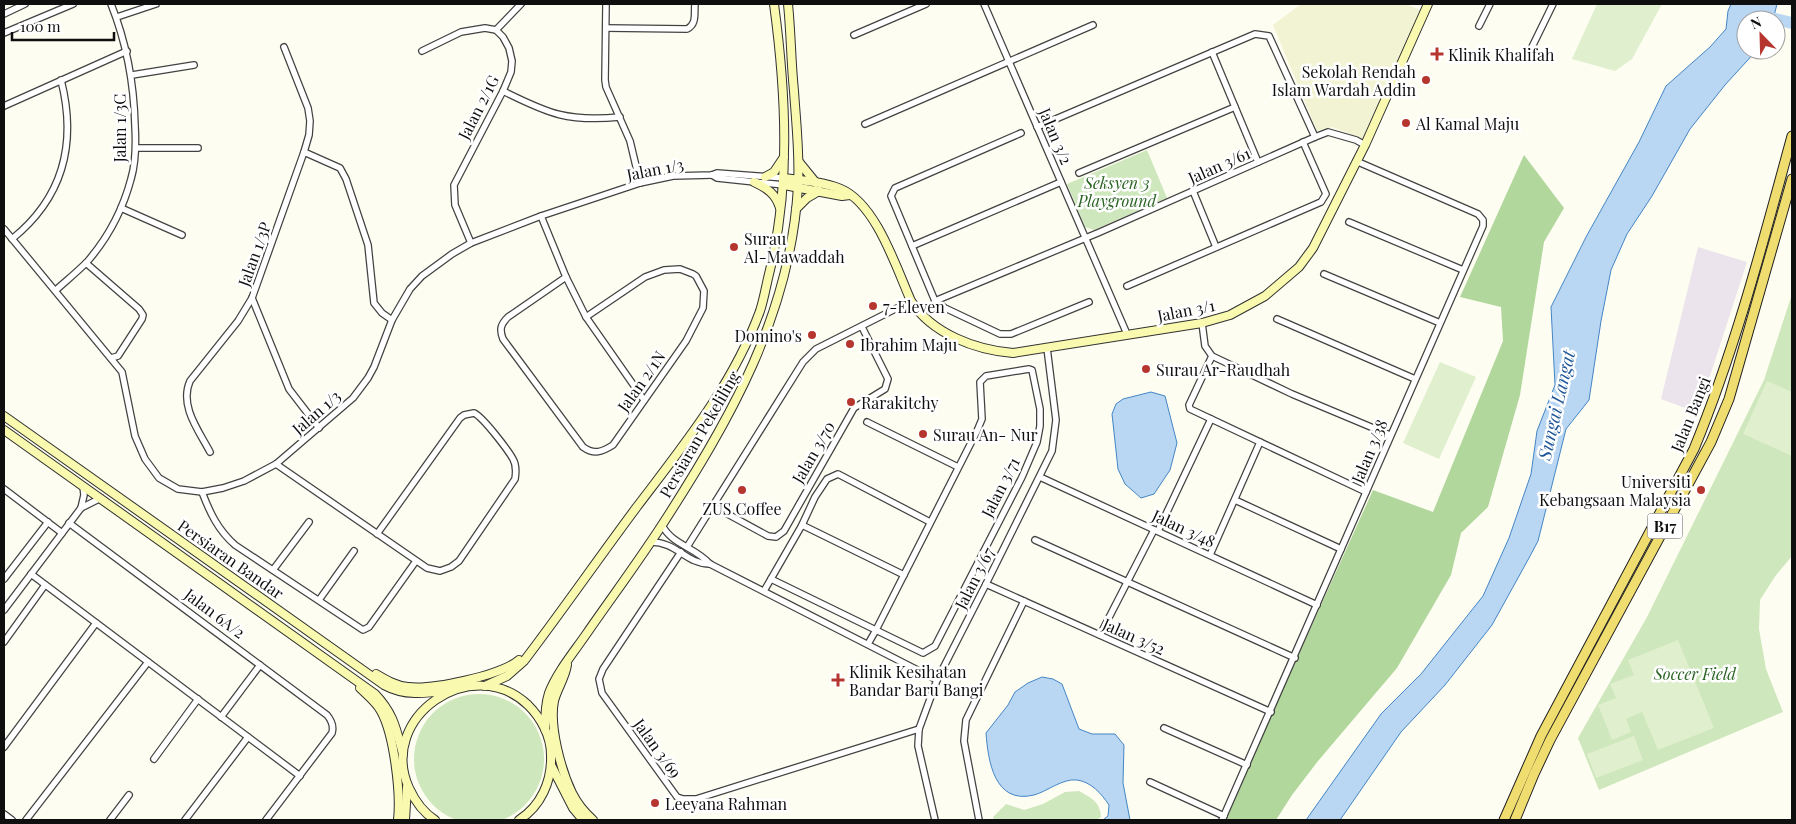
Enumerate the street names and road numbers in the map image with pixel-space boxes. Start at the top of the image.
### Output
street label: Jalan 2/1G [452,71,503,144]
street label: Jalan 1/3C [109,94,130,163]
street label: Jalan 3/2 [1034,104,1077,167]
street label: Jalan 3/61 [1184,142,1253,188]
street label: Jalan 1/3 [624,153,685,185]
street label: Jalan 1/3P [232,219,275,290]
street label: Jalan 3/1 [1155,294,1217,326]
street label: Jalan 2/1N [612,346,670,416]
street label: Persiaran Pekeliling [654,366,744,501]
street label: Jalan Bangi [1665,373,1715,456]
street label: Jalan 1/3 [287,385,345,439]
street label: Jalan 3/38 [1346,416,1392,487]
street label: Jalan 3/70 [786,417,839,488]
street label: Jalan 3/71 [976,453,1024,521]
street label: Jalan 3/48 [1148,504,1219,552]
road number: B17 [1648,514,1682,538]
street label: Persiaran Bandar [174,515,288,603]
street label: Jalan 3/67 [949,543,999,613]
street label: Jalan 6A/2 [180,583,250,643]
street label: Jalan 3/52 [1099,613,1168,659]
street label: Jalan 3/69 [629,713,687,782]

